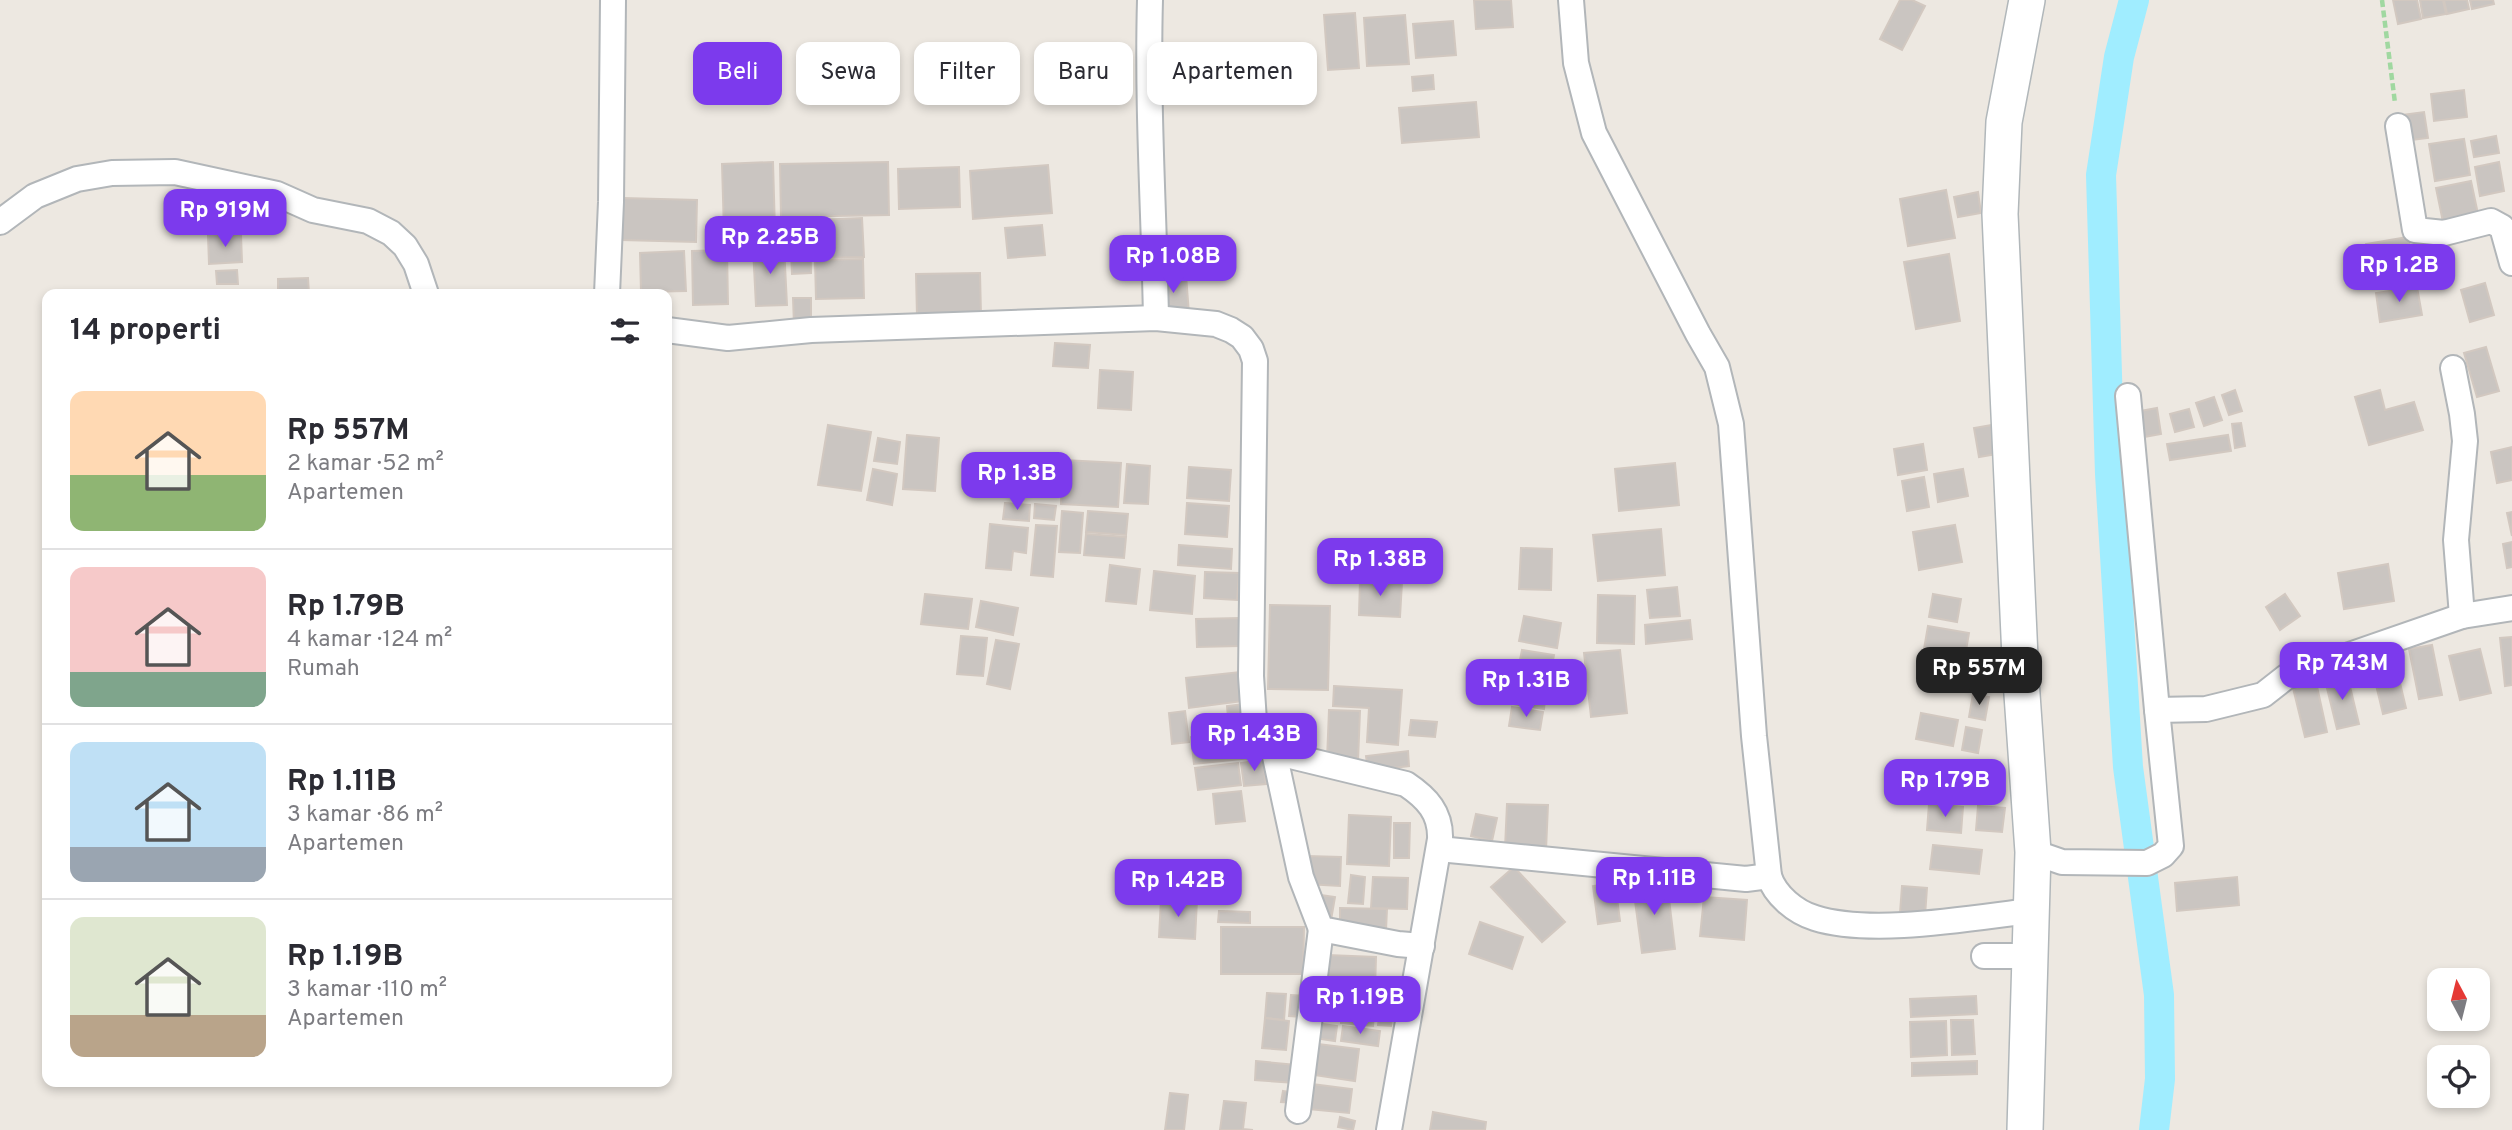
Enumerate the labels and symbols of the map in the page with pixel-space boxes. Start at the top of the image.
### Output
pin: Rp 919M [160,190,290,249]
pin: Rp 2.25B [698,216,842,276]
pin: Rp 1.08B [1101,236,1245,295]
pin: Rp 1.2B [2334,244,2464,304]
pin: Rp 1.3B [952,452,1082,512]
pin: Rp 1.38B [1308,538,1452,598]
pin: Rp 743M [2277,642,2407,702]
pin: Rp 557M [1914,648,2044,707]
pin: Rp 1.31B [1454,660,1598,719]
pin: Rp 1.43B [1182,714,1326,773]
pin: Rp 1.79B [1873,760,2017,819]
pin: Rp 1.11B [1582,858,1726,917]
pin: Rp 1.42B [1106,860,1250,919]
north arrow [2427,968,2490,1031]
pin: Rp 1.19B [1288,976,1432,1036]

